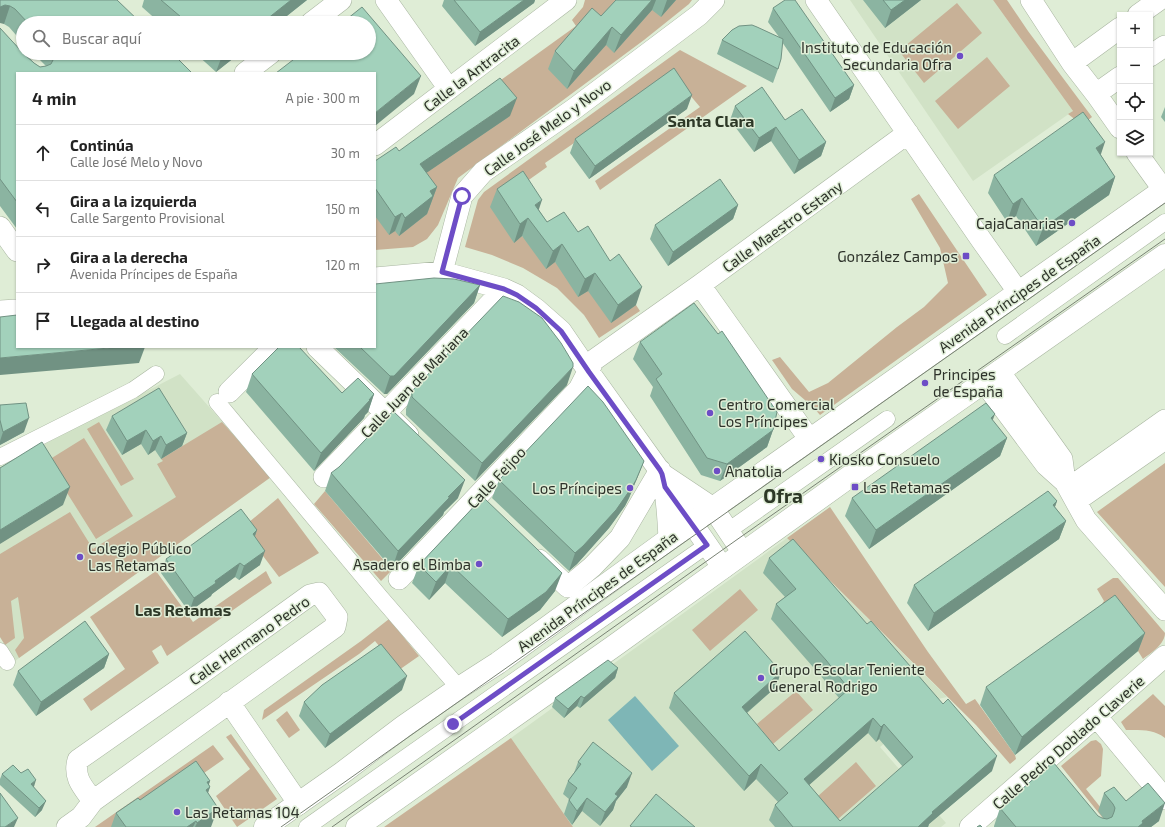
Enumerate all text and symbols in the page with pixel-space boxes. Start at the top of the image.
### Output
map controls [1117,12,1153,156]
button: + [1117,12,1153,48]
search box [16,16,376,60]
icon: search [30,27,52,49]
text: Buscar aquí [62,29,141,47]
street label: Calle la Antracita [419,31,523,115]
place label: Instituto de Educación Secundaria Ofra [801,38,952,73]
button: − [1117,48,1153,84]
marker: Instituto de Educación Secundaria Ofra [955,51,965,61]
street label: Calle José Melo y Novo [480,75,614,179]
button: locate [1117,84,1153,120]
text: 4 min [32,88,76,108]
text: A pie · 300 m [286,90,360,106]
district label: Santa Clara [668,111,754,130]
button: layers [1117,120,1153,156]
text: Continúa [70,136,133,154]
icon: ahead [32,142,54,164]
text: 30 m [331,145,360,161]
text: Calle José Melo y Novo [70,154,203,170]
street label: Calle Maestro Estany [718,176,846,276]
route start [453,187,471,205]
text: Gira a la izquierda [70,192,197,210]
icon: left [32,198,54,220]
text: 150 m [326,201,360,217]
text: Calle Sargento Provisional [70,210,225,226]
place label: CajaCanarias [976,214,1064,233]
marker: CajaCanarias [1067,218,1077,228]
street label: Avenida Príncipes de España [935,230,1103,356]
place label: González Campos [837,247,958,265]
text: Gira a la derecha [70,248,188,266]
marker: González Campos [961,251,971,261]
icon: right [32,254,54,276]
text: 120 m [325,257,360,273]
text: Avenida Príncipes de España [70,266,238,282]
icon: arrive [32,310,54,332]
text: Llegada al destino [70,312,199,330]
street label: Calle Juan de Mariana [356,323,472,441]
place label: Principes de España [933,365,1003,400]
marker: Principes de España [920,378,930,388]
place label: Centro Comercial Los Príncipes [718,395,835,430]
marker: Centro Comercial Los Príncipes [705,408,715,418]
street label: Calle Feijoo [463,443,530,512]
place label: Kiosko Consuelo [829,450,940,468]
marker: Kiosko Consuelo [816,454,826,464]
place label: Anatolia [725,462,782,480]
marker: Anatolia [712,466,722,476]
place label: Las Retamas [863,478,950,496]
place label: Los Príncipes [532,479,622,497]
marker: Las Retamas [850,482,860,492]
marker: Los Príncipes [625,483,635,493]
district label: Ofra [763,484,803,507]
street label: Avenida Príncipes de España [513,527,681,655]
place label: Colegio Público Las Retamas [88,539,191,574]
marker: Colegio Público Las Retamas [75,552,85,562]
place label: Asadero el Bimba [353,555,471,573]
marker: Asadero el Bimba [474,559,484,569]
street label: Calle Hermano Pedro [185,592,313,688]
district label: Las Retamas [135,600,231,619]
place label: Grupo Escolar Teniente General Rodrigo [769,660,925,695]
street label: Calle Pedro Doblado Claverie [988,671,1148,813]
marker: Grupo Escolar Teniente General Rodrigo [756,673,766,683]
route end [444,715,462,733]
place label: Las Retamas 104 [185,803,300,821]
marker: Las Retamas 104 [172,807,182,817]

